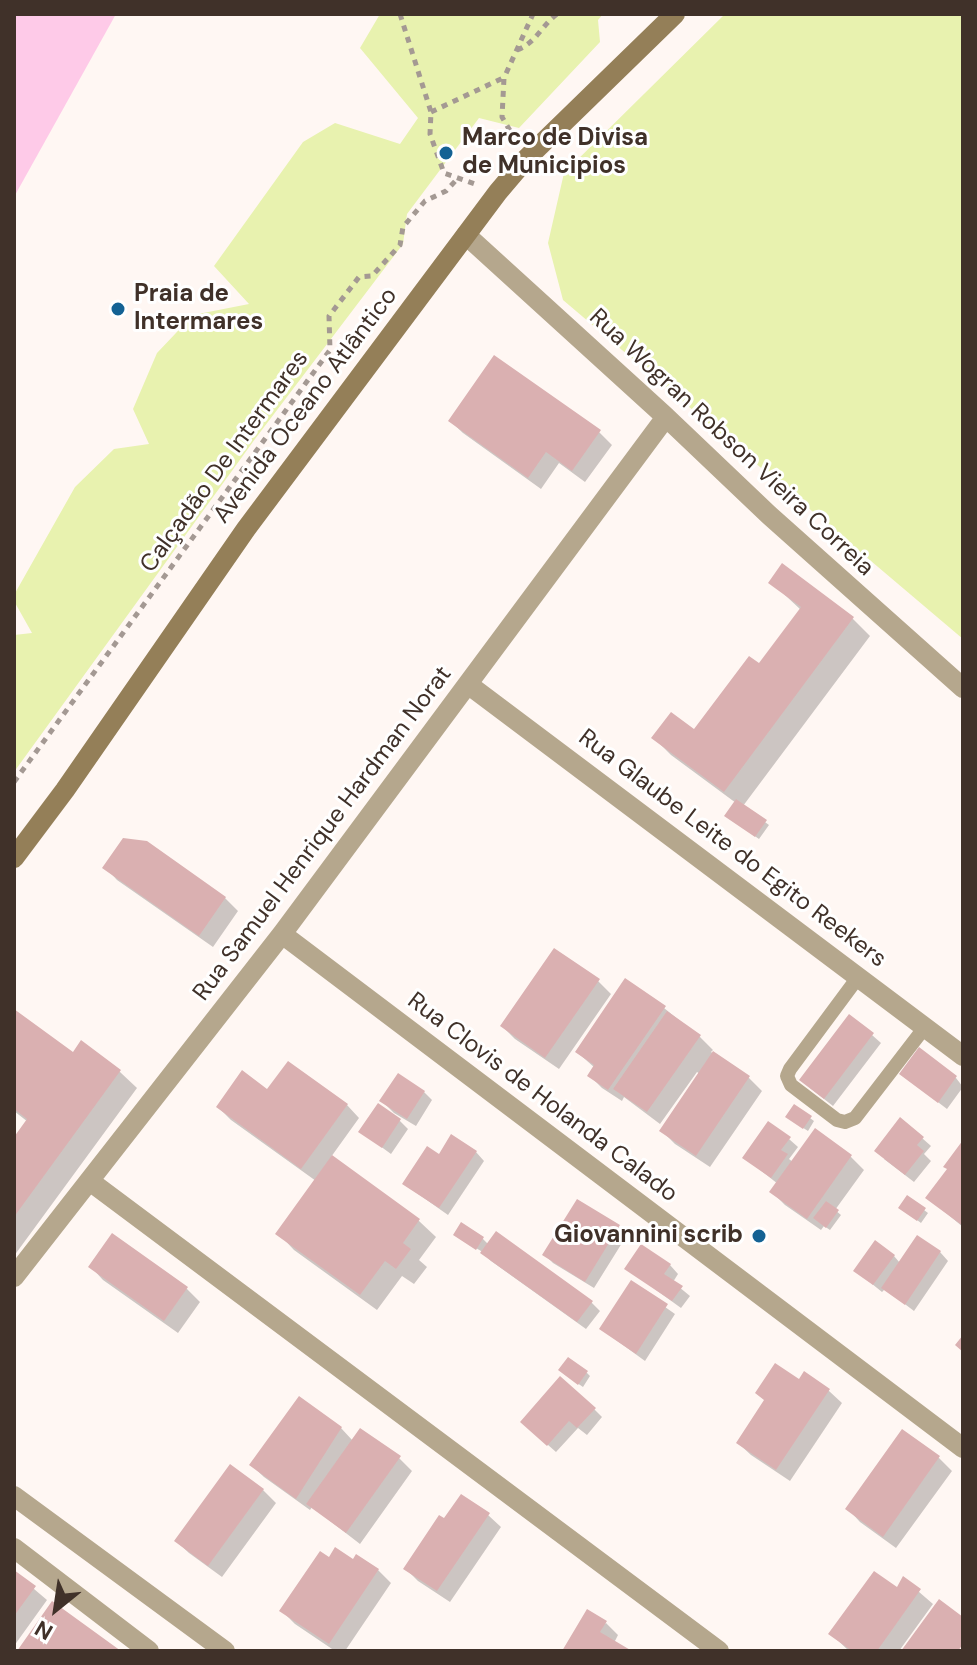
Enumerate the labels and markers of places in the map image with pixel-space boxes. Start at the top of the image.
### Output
place label: Marco de Divisa de Municipios [462,125,648,181]
marker: Marco de Divisa de Municipios [437,144,455,162]
place label: Praia de Intermares [134,281,263,337]
marker: Praia de Intermares [109,300,127,318]
place label: Giovannini scrib [554,1222,743,1250]
marker: Giovannini scrib [750,1227,768,1245]

